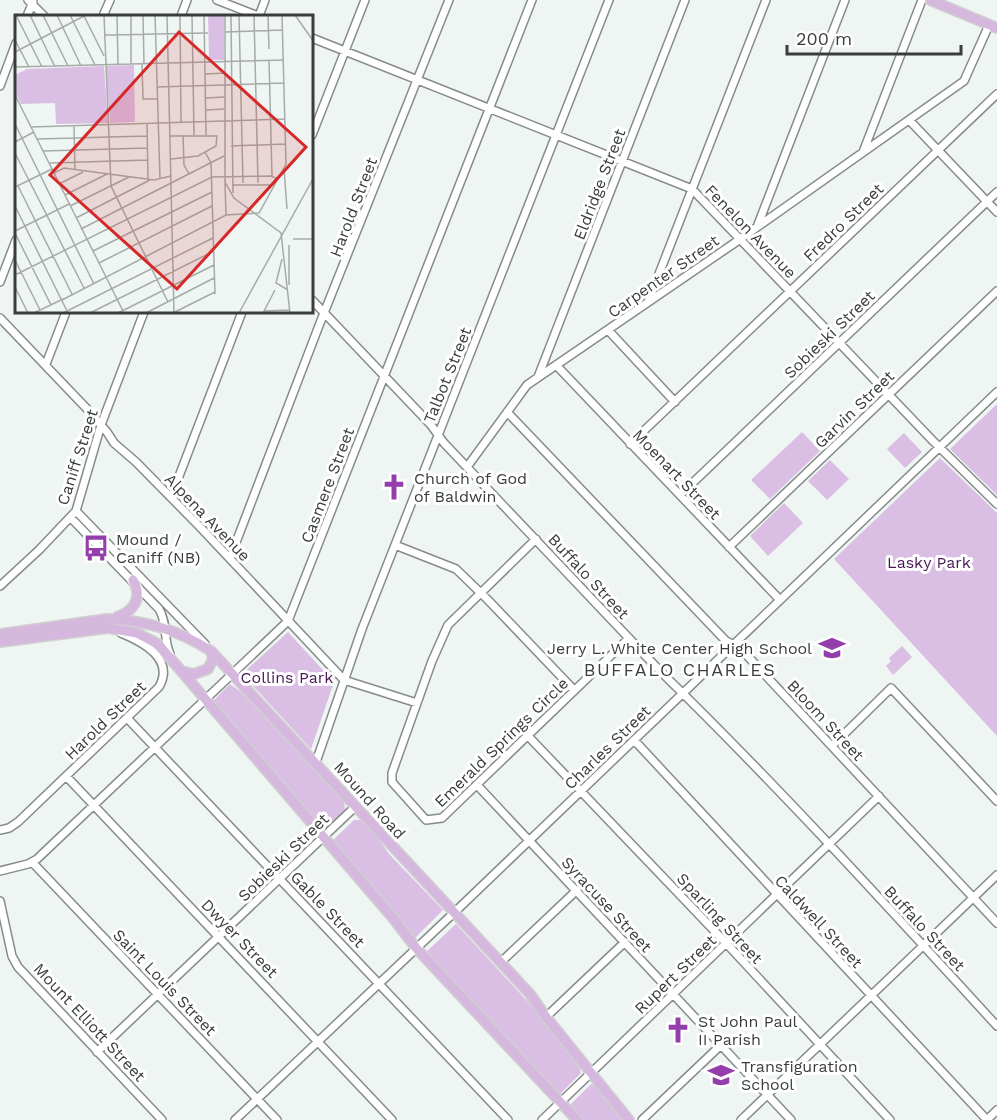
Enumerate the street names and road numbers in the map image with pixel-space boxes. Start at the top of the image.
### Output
street label: Eldridge Street [570,126,629,242]
street label: Harold Street [326,154,381,260]
street label: Fredro Street [799,179,888,265]
street label: Fenelon Avenue [701,180,800,282]
street label: Carpenter Street [604,231,723,322]
street label: Sobieski Street [780,286,879,382]
street label: Talbot Street [420,324,475,426]
street label: Garvin Street [811,366,898,452]
street label: Caniff Street [53,407,102,508]
street label: Casmere Street [297,425,358,546]
street label: Moenart Street [629,425,725,523]
street label: Alpena Avenue [161,469,254,565]
street label: Buffalo Street [544,530,633,623]
street label: Emerald Springs Circle [431,674,572,811]
street label: Bloom Street [783,676,868,765]
street label: Harold Street [61,677,150,764]
street label: Charles Street [560,701,655,793]
street label: Mound Road [330,758,409,843]
street label: Sobieski Street [234,809,333,905]
street label: Syracuse Street [558,853,656,956]
street label: Gable Street [287,867,369,952]
street label: Sparling Street [673,869,767,968]
street label: Caldwell Street [771,871,867,972]
street label: Buffalo Street [880,882,969,975]
street label: Dwyer Street [197,895,282,982]
street label: Saint Louis Street [109,925,220,1040]
street label: Rupert Street [631,931,720,1018]
street label: Mount Elliott Street [30,959,150,1086]

